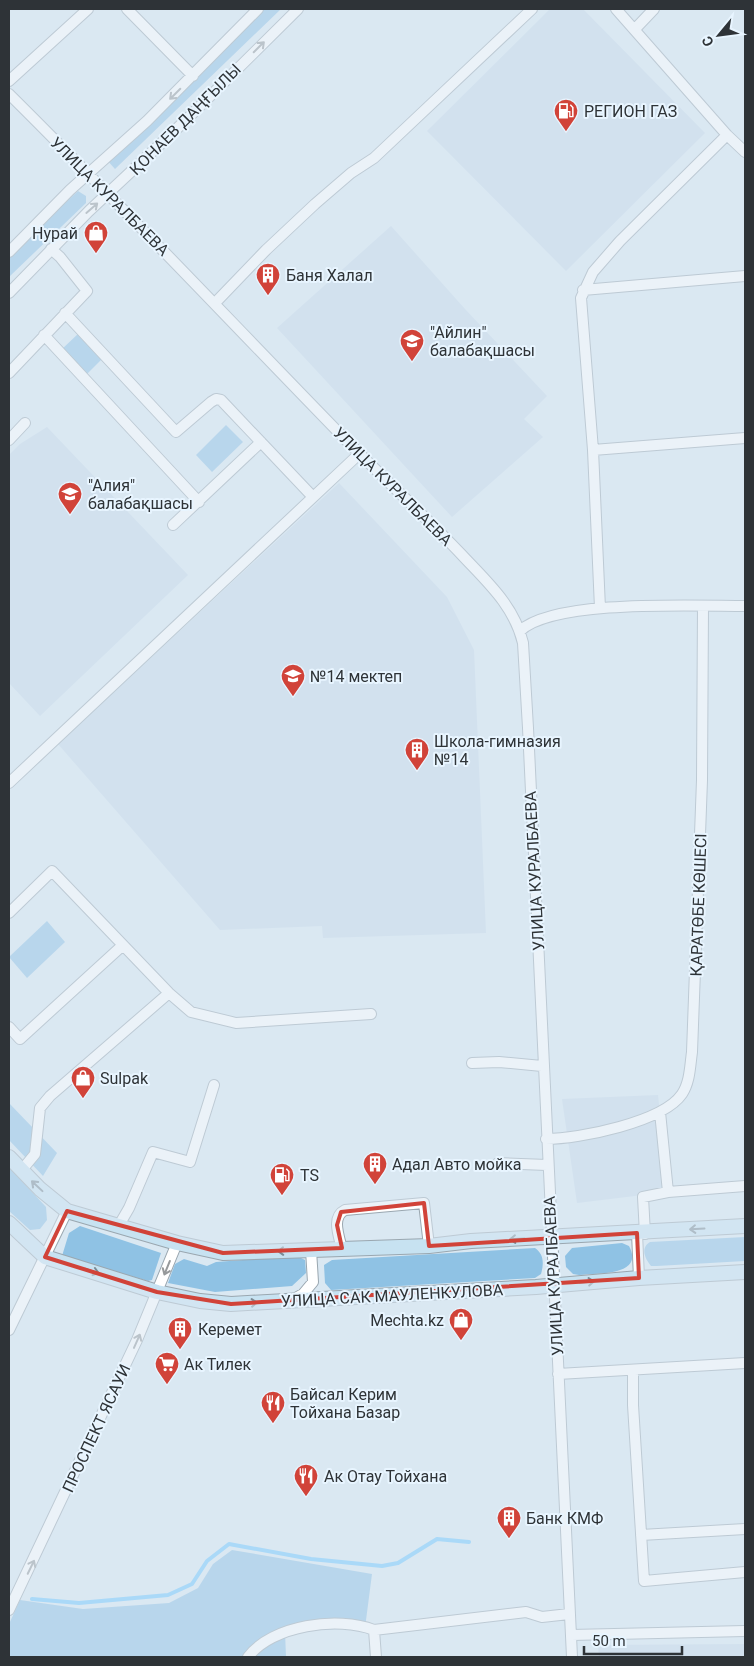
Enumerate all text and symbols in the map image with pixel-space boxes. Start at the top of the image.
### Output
north arrow [694,10,744,60]
text: С [698,33,717,49]
one-way arrow [253,40,265,53]
street label: ҚОНАЕВ ДАҢҒЫЛЫ [126,60,245,179]
one-way arrow [168,88,181,100]
fuel station icon: РЕГИОН ГАЗ [553,98,579,132]
place label: РЕГИОН ГАЗ [584,102,677,121]
street label: УЛИЦА КУРАЛБАЕВА [46,133,173,260]
one-way arrow [86,203,99,214]
shop icon: Нурай [83,220,109,254]
place label: Нурай [32,224,78,243]
building icon: Баня Халал [255,262,281,296]
place label: Баня Халал [286,266,373,285]
place label: "Айлин" балабақшасы [430,323,535,360]
school or university icon: "Айлин" балабақшасы [399,328,425,362]
street label: УЛИЦА КУРАЛБАЕВА [329,423,456,550]
place label: "Алия" балабақшасы [88,476,193,513]
school or university icon: "Алия" балабақшасы [57,481,83,515]
school or university icon: №14 мектеп [280,663,306,697]
place label: №14 мектеп [310,667,402,686]
place label: Школа-гимназия №14 [434,732,561,769]
building icon: Школа-гимназия №14 [404,737,430,771]
street label: УЛИЦА КУРАЛБАЕВА [521,790,548,951]
street label: ҚАРАТӨБЕ КӨШЕСІ [687,833,710,977]
shop icon: Sulpak [70,1065,96,1099]
place label: Sulpak [100,1069,149,1088]
building icon: Адал Авто мойка [362,1151,388,1185]
place label: Адал Авто мойка [392,1155,522,1174]
fuel station icon: TS [269,1162,295,1196]
place label: TS [300,1166,319,1185]
one-way arrow [30,1180,43,1192]
street label: УЛИЦА КУРАЛБАЕВА [540,1195,567,1356]
one-way arrow [689,1225,705,1234]
one-way arrow [509,1234,525,1243]
one-way arrow [277,1246,294,1256]
one-way arrow [162,1260,171,1275]
one-way arrow [83,1267,99,1277]
one-way arrow [578,1277,594,1287]
street label: УЛИЦА САК МАУЛЕНКУЛОВА [280,1280,504,1311]
one-way arrow [242,1298,258,1307]
shop icon: Mechta.kz [448,1307,474,1341]
place label: Mechta.kz [370,1311,444,1330]
building icon: Керемет [167,1316,193,1350]
place label: Керемет [198,1320,262,1339]
one-way arrow [132,1334,142,1349]
supermarket icon: Ак Тилек [154,1351,180,1385]
place label: Ак Тилек [184,1355,251,1374]
street label: ПРОСПЕКТ ЯСАУИ [58,1361,135,1495]
place label: Байсал Керим Тойхана Базар [290,1385,400,1422]
restaurant icon: Байсал Керим Тойхана Базар [260,1390,286,1424]
restaurant icon: Ак Отау Тойхана [293,1463,319,1497]
place label: Ак Отау Тойхана [324,1467,447,1486]
building icon: Банк КМФ [496,1505,522,1539]
place label: Банк КМФ [526,1509,603,1528]
one-way arrow [27,1560,36,1575]
scale bar [584,1624,682,1656]
text: 50 m [592,1632,626,1650]

